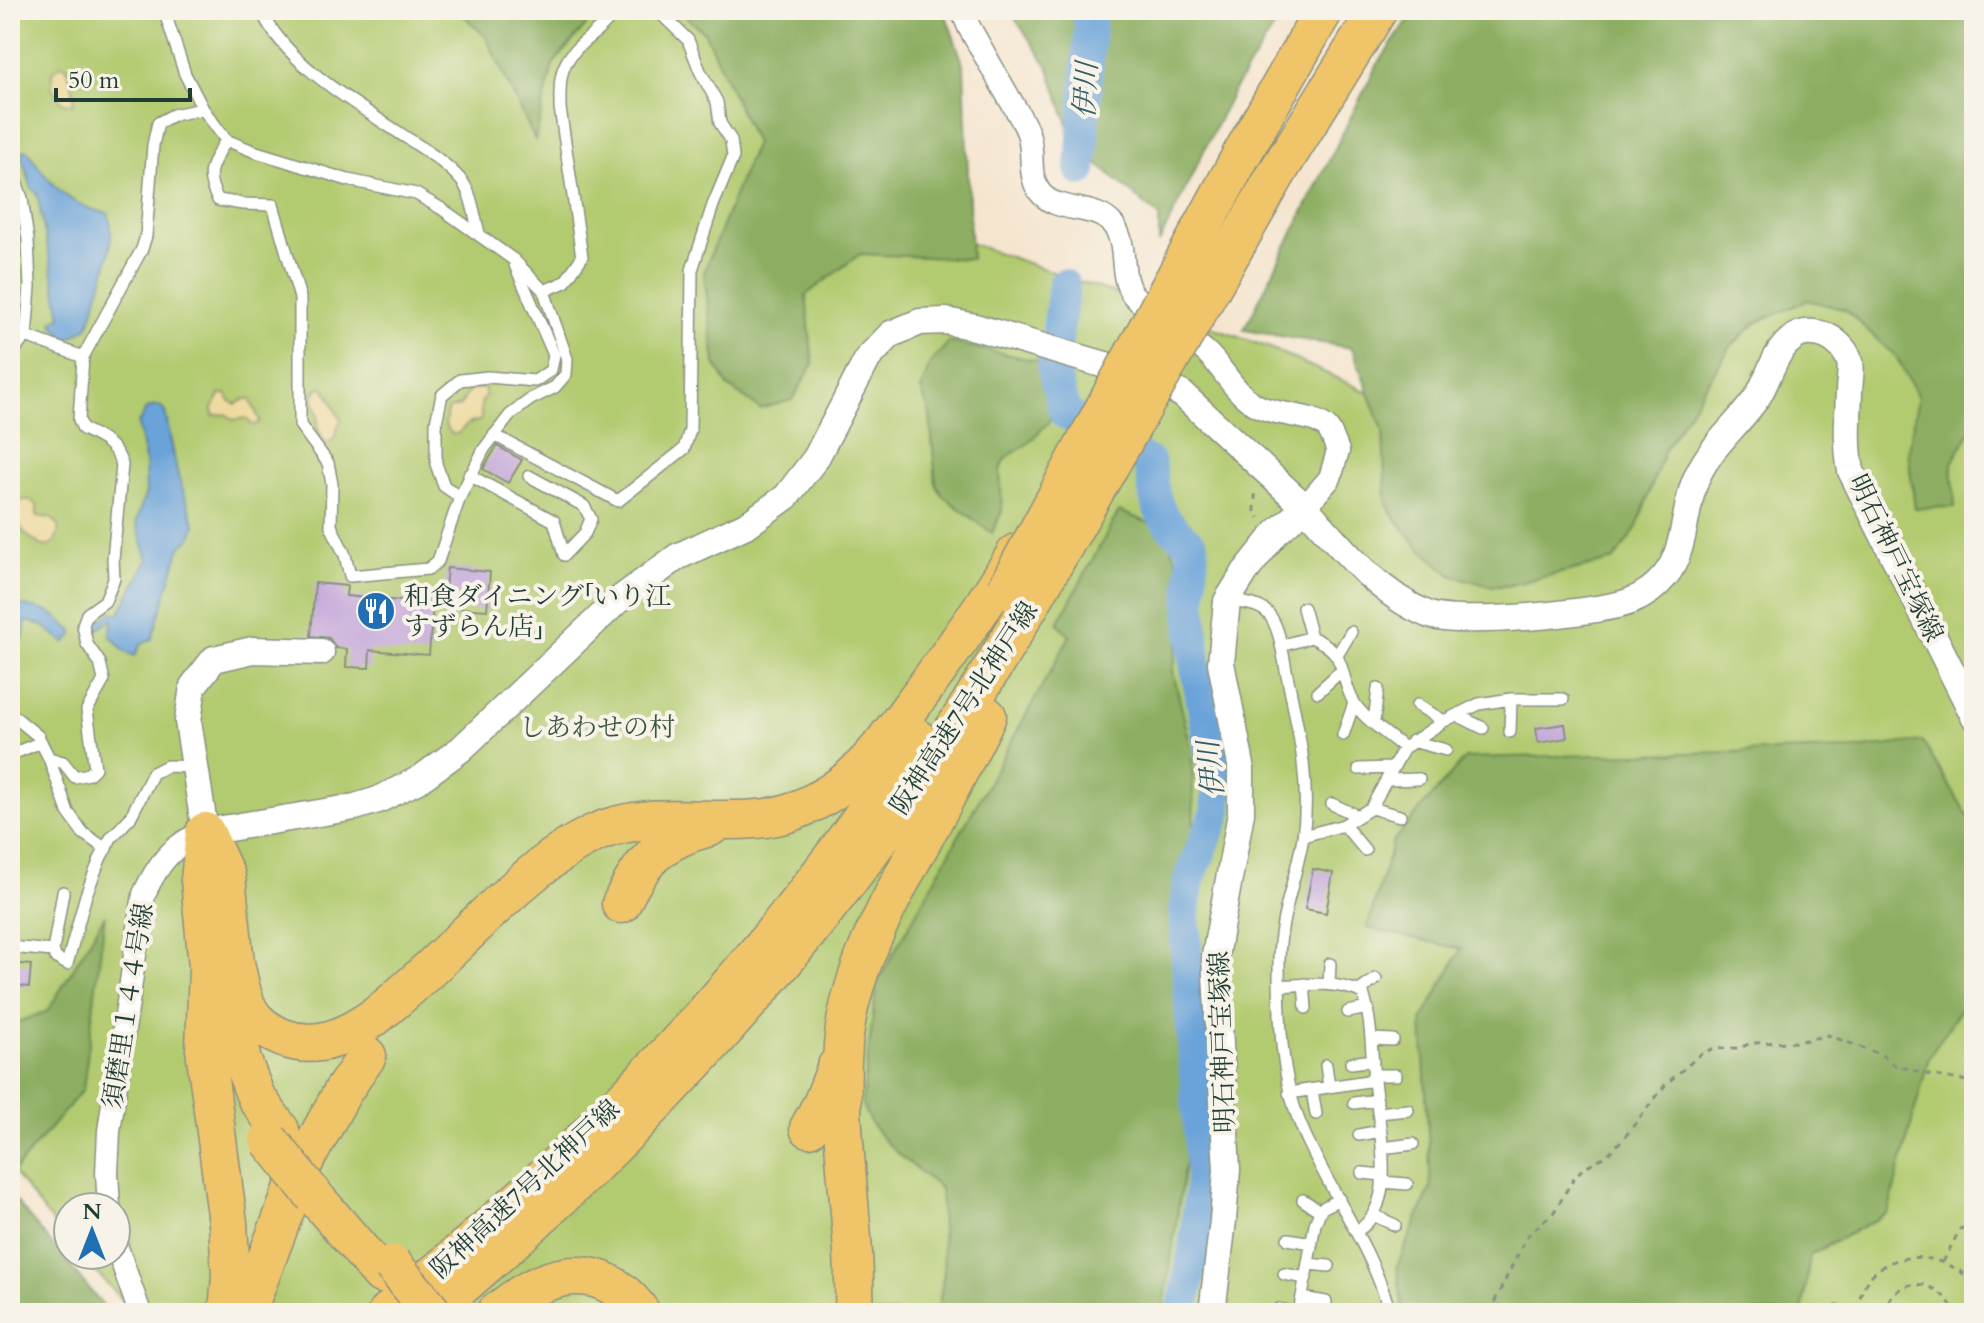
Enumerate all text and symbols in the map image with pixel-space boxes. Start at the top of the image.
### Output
scale bar [56,52,190,102]
water label: 伊川 [1066,58,1107,119]
text: 50 m [68,64,120,97]
street label: 明石神戸宝塚線 [1840,469,1952,647]
place label: 和食ダイニング「いり江 すずらん店」 [404,579,671,644]
restaurant icon: 和食ダイニング「いり江 すずらん店」 [355,590,397,632]
street label: 阪神高速7号北神戸線 [882,595,1046,821]
park label: しあわせの村 [519,710,675,745]
water label: 伊川 [1189,736,1233,799]
street label: 須磨里１４４号線 [94,901,162,1111]
street label: 明石神戸宝塚線 [1201,950,1243,1134]
street label: 阪神高速7号北神戸線 [423,1092,627,1286]
north arrow [52,1191,132,1271]
text: N [82,1197,102,1227]

